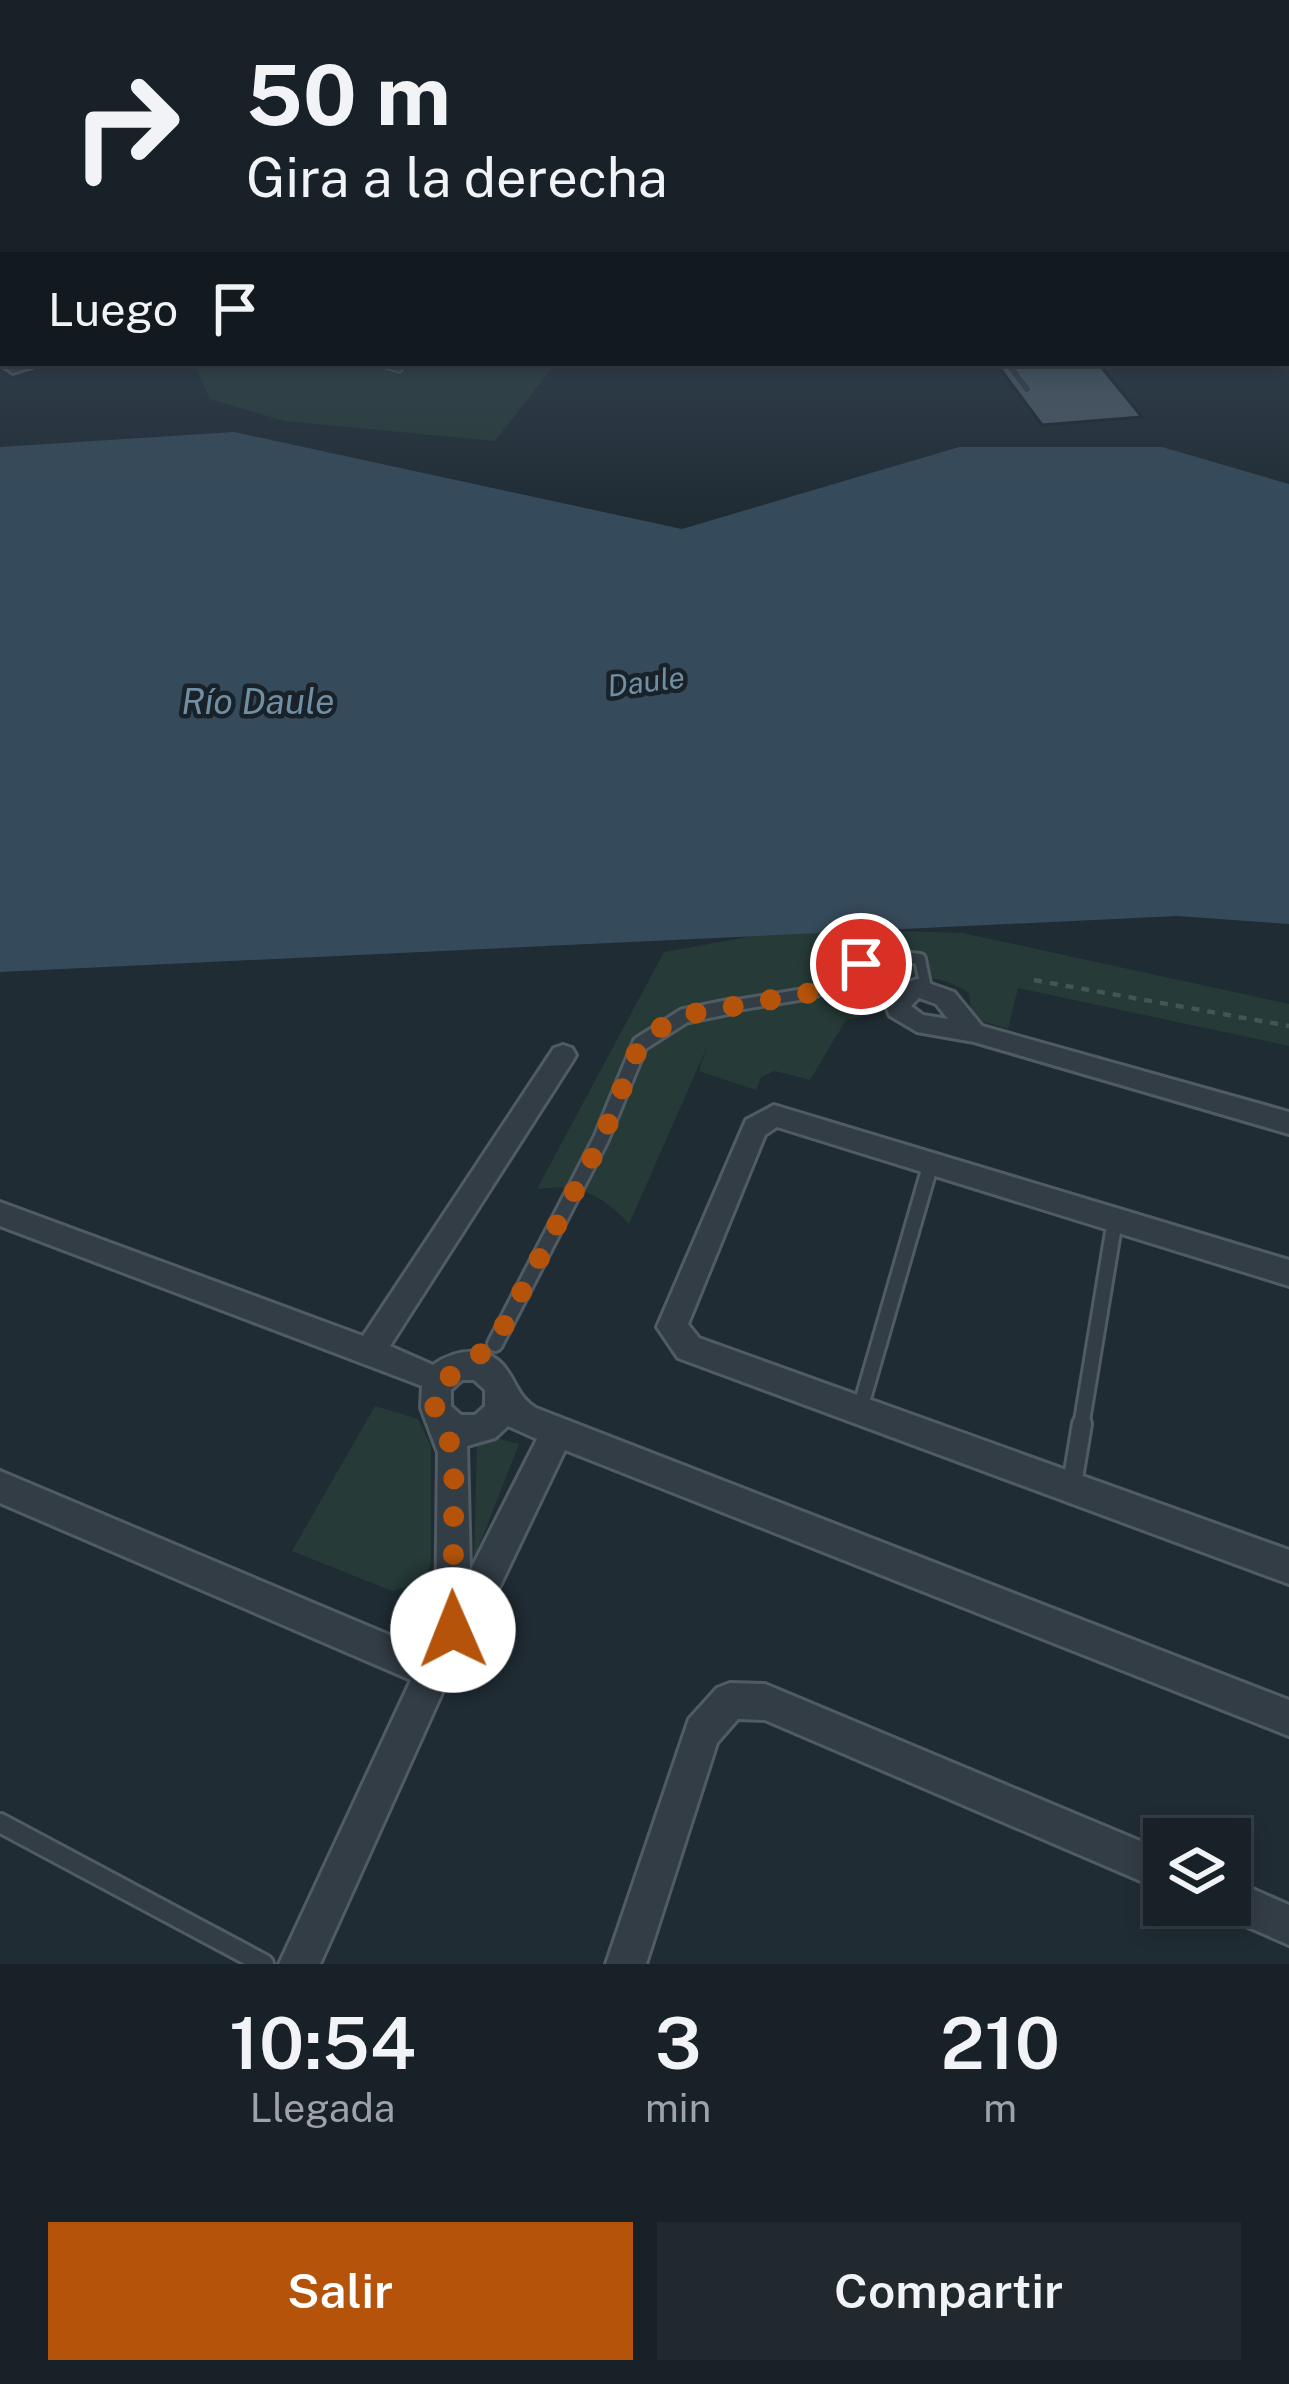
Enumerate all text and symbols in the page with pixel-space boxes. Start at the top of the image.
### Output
text: 50 m [246,45,451,144]
icon: right [48,48,204,204]
text: Gira a la derecha [246,146,668,209]
icon: arrive [202,276,268,342]
text: Luego [48,283,178,336]
water label: Daule [605,658,687,704]
water label: Río Daule [181,680,335,722]
pin [810,913,912,1015]
icon: arrive [828,931,894,997]
position arrow [390,1567,516,1693]
map controls [1143,1818,1251,1926]
button: layers [1143,1818,1251,1926]
text: 10:54 [229,2001,416,2085]
text: 3 [655,2001,701,2085]
text: 210 [940,2001,1060,2085]
text: Llegada [250,2085,395,2131]
text: min [645,2085,711,2131]
text: m [983,2085,1017,2131]
button: Salir [48,2222,633,2360]
button: Compartir [657,2222,1241,2360]

